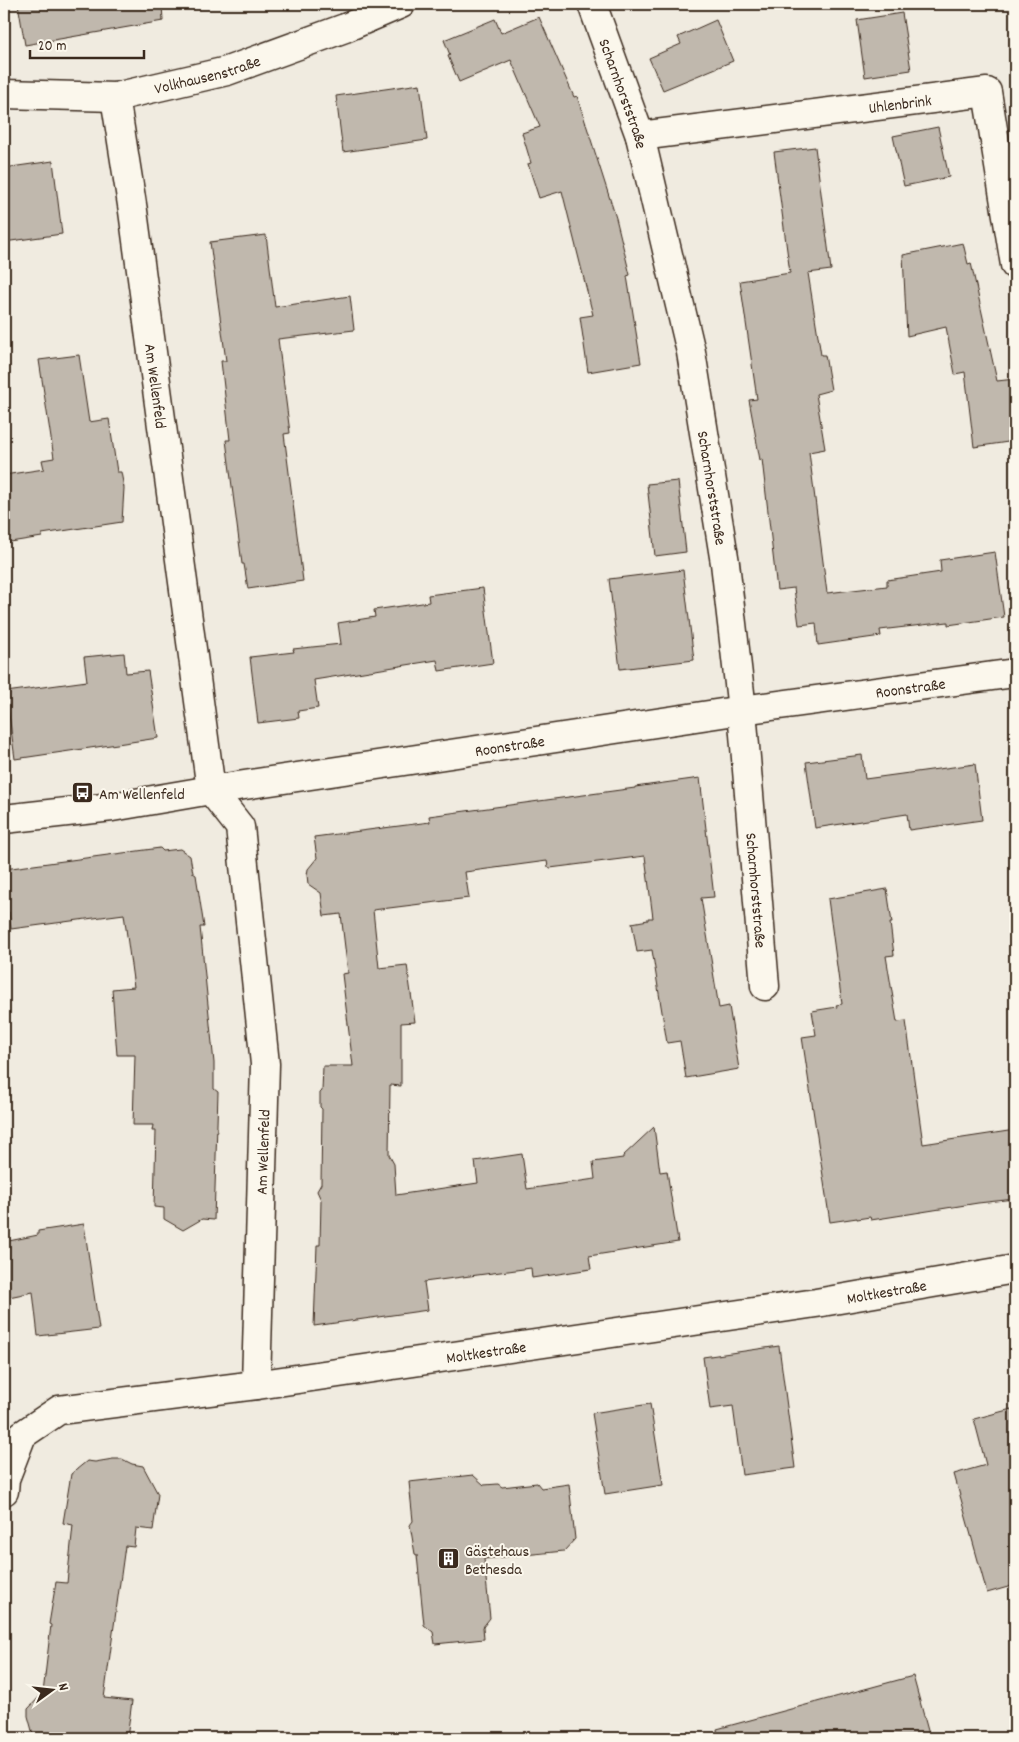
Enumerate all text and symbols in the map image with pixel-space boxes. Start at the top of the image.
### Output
scale bar [30,28,144,60]
text: 20 m [38,36,66,58]
street label: Scharnhorststraße [592,36,652,151]
street label: Volkhausenstraße [152,51,264,101]
street label: Uhlenbrink [867,90,933,121]
street label: Am Wellenfeld [137,342,171,430]
street label: Scharnhorststraße [690,429,731,547]
street label: Roonstraße [874,674,947,706]
street label: Roonstraße [473,731,546,764]
bus stop icon: Am Wellenfeld [71,781,95,805]
place label: Am Wellenfeld [99,784,185,807]
street label: Scharnhorststraße [738,832,771,949]
street label: Am Wellenfeld [252,1109,277,1195]
street label: Moltkestraße [845,1275,929,1312]
street label: Moltkestraße [445,1337,528,1371]
place label: Gästehaus Bethesda [465,1541,529,1582]
building icon: Gästehaus Bethesda [437,1547,461,1571]
north arrow [28,1664,78,1714]
text: N [52,1681,73,1693]

